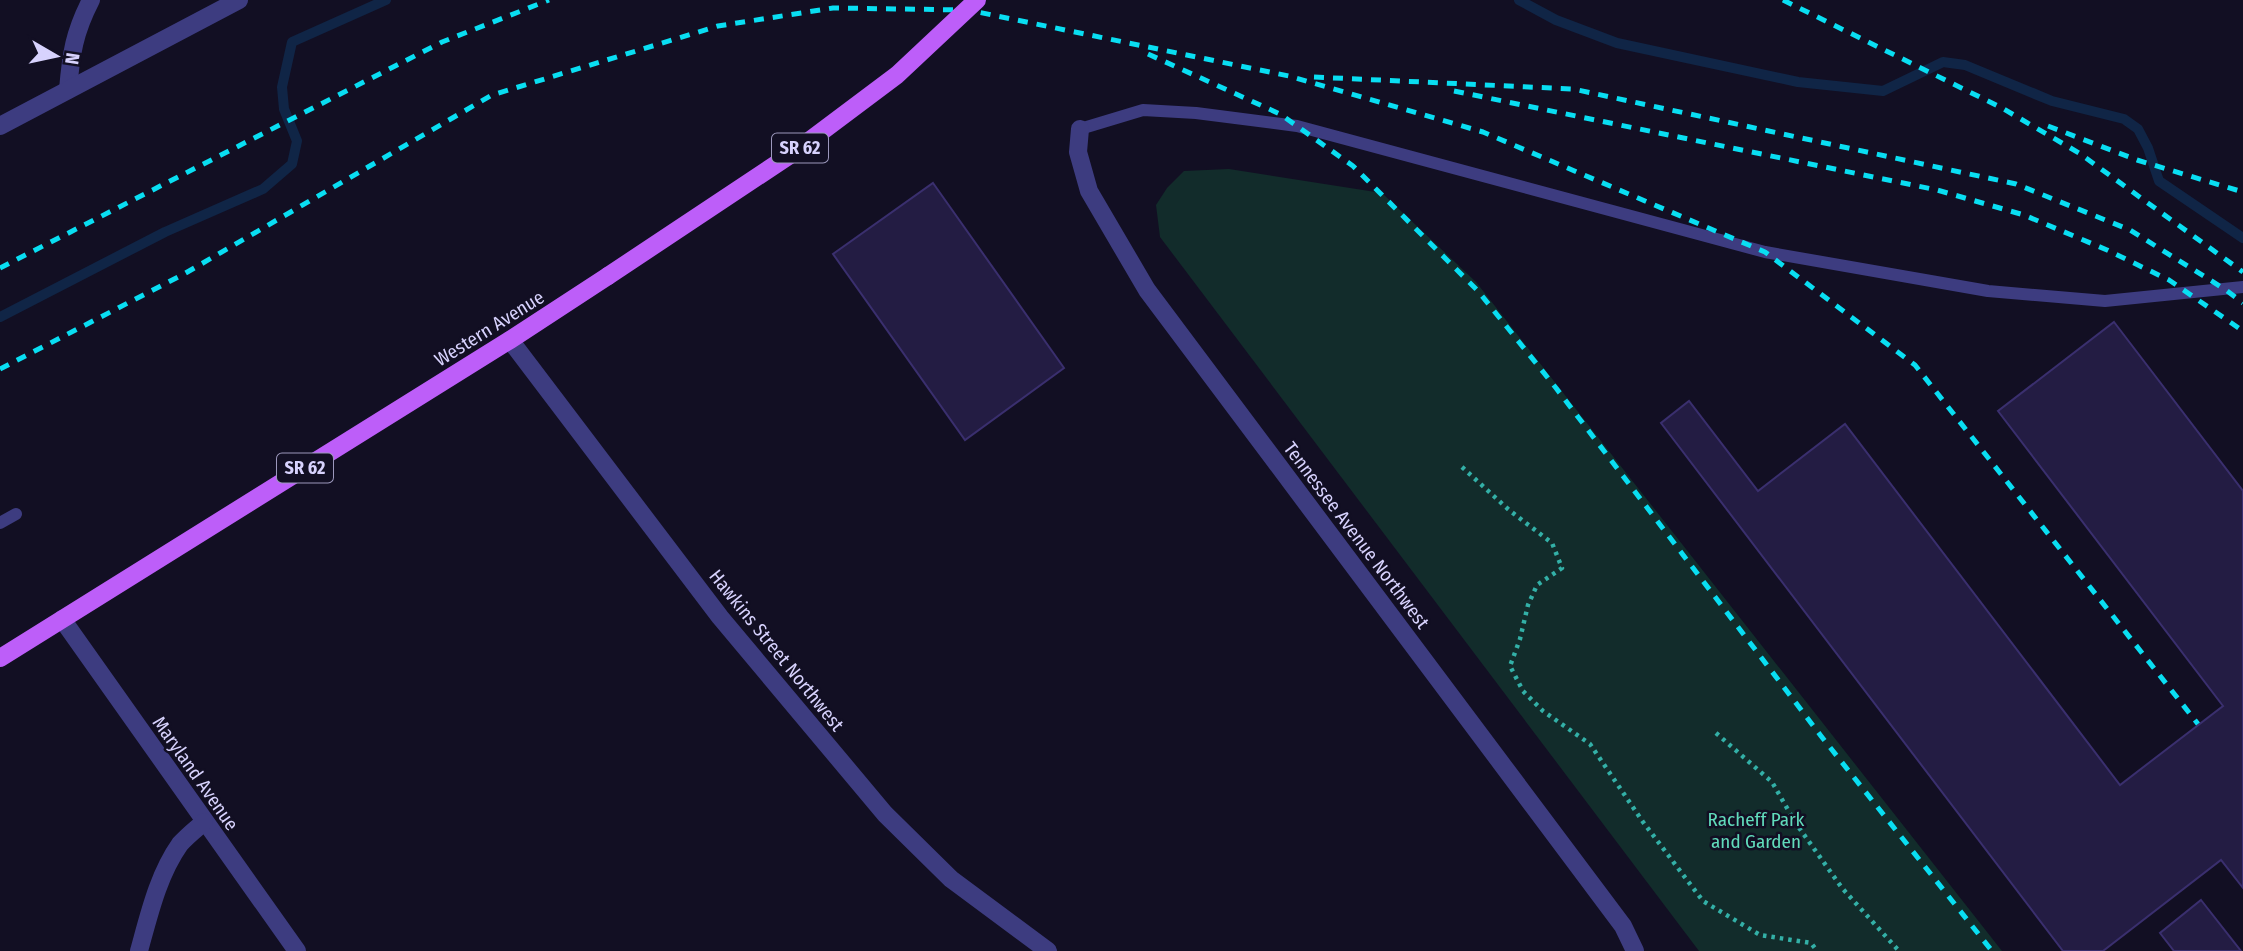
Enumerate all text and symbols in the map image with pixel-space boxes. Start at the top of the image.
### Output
north arrow [21,21,91,91]
text: N [60,51,85,66]
road number: SR 62 [772,134,828,162]
street label: Western Avenue [430,286,548,371]
street label: Tennessee Avenue Northwest [1279,437,1435,634]
road number: SR 62 [277,454,333,482]
street label: Hawkins Street Northwest [704,565,849,736]
street label: Maryland Avenue [148,712,243,835]
park label: Racheff Park and Garden [1708,808,1805,853]

